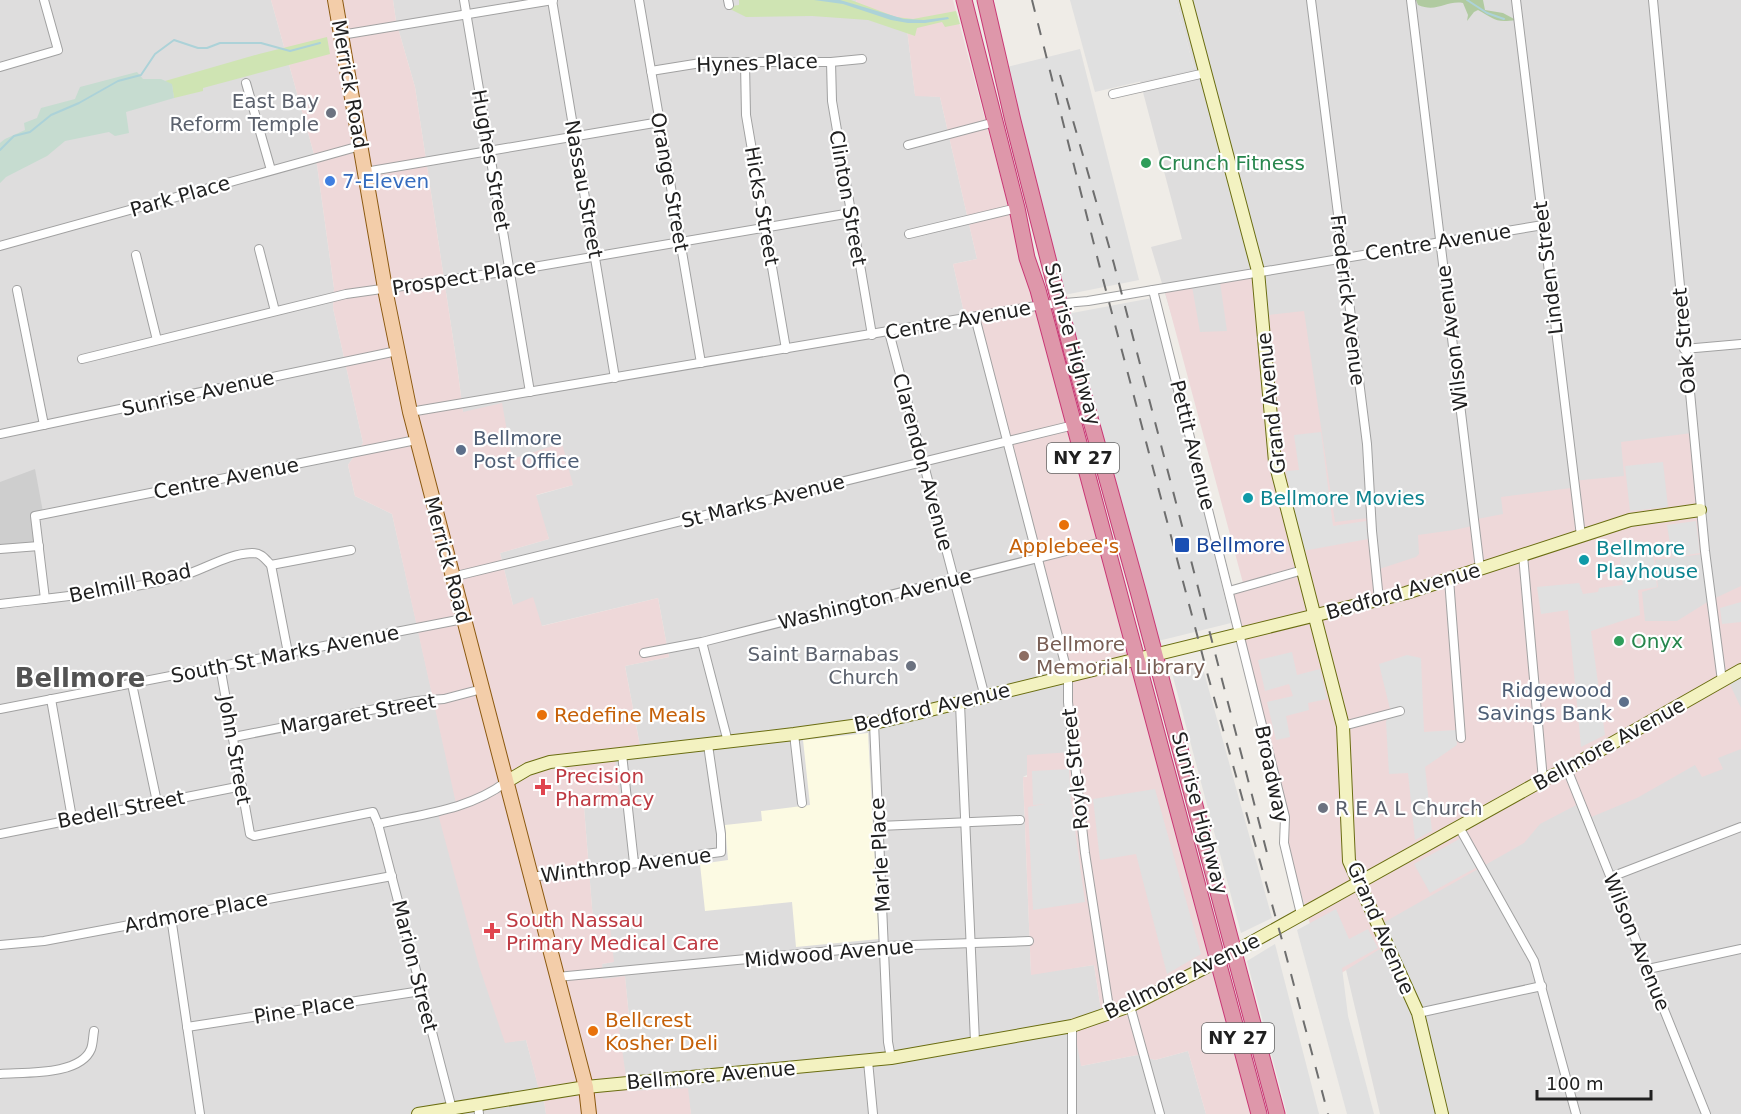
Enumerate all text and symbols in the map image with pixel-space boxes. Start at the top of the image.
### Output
street label: Merrick Road [327,18,373,150]
street label: Hynes Place [696,49,818,77]
street label: Hughes Street [467,88,515,233]
place label: East Bay Reform Temple [170,89,319,136]
marker: East Bay Reform Temple [324,106,338,120]
street label: Orange Street [646,110,694,254]
street label: Nassau Street [560,118,608,260]
street label: Clinton Street [824,128,872,268]
street label: Hicks Street [740,144,784,268]
place label: Crunch Fitness [1158,151,1305,175]
marker: Crunch Fitness [1139,156,1153,170]
place label: 7-Eleven [342,169,429,193]
street label: Park Place [127,170,233,222]
marker: 7-Eleven [323,174,337,188]
street label: Linden Street [1528,200,1568,336]
street label: Frederick Avenue [1326,213,1370,387]
street label: Centre Avenue [1363,219,1513,265]
street label: Prospect Place [390,254,538,300]
street label: Sunrise Highway [1040,260,1106,428]
street label: Wilson Avenue [1431,264,1473,412]
street label: Oak Street [1667,287,1701,395]
street label: Centre Avenue [883,295,1033,345]
street label: Grand Avenue [1252,331,1290,475]
street label: Sunrise Avenue [120,365,276,421]
street label: Clarendon Avenue [888,371,958,553]
street label: Pettit Avenue [1165,377,1221,513]
place label: Bellmore Post Office [473,426,580,473]
marker: Bellmore Post Office [454,443,468,457]
road number: NY 27 [1047,443,1119,473]
street label: Centre Avenue [151,452,301,504]
street label: St Marks Avenue [679,469,847,533]
place label: Bellmore Movies [1260,486,1425,510]
marker: Bellmore Movies [1241,491,1255,505]
street label: Merrick Road [420,494,476,626]
marker: Applebee's [1057,518,1071,532]
place label: Bellmore [1196,533,1285,557]
place label: Applebee's [1009,534,1119,558]
marker: Bellmore [1173,536,1191,554]
place label: Bellmore Playhouse [1596,536,1698,583]
marker: Bellmore Playhouse [1577,553,1591,567]
street label: Belmill Road [67,558,193,608]
street label: Bedford Avenue [1323,558,1483,624]
street label: Washington Avenue [776,563,974,635]
street label: South St Marks Avenue [169,620,401,688]
place label: Onyx [1631,629,1683,653]
place label: Bellmore Memorial Library [1036,632,1205,679]
marker: Onyx [1612,634,1626,648]
place label: Saint Barnabas Church [747,642,899,689]
marker: Bellmore Memorial Library [1017,649,1031,663]
marker: Saint Barnabas Church [904,659,918,673]
district label: Bellmore [15,663,145,693]
street label: Bedford Avenue [852,677,1012,737]
place label: Ridgewood Savings Bank [1477,678,1612,725]
street label: Margaret Street [278,688,438,739]
street label: John Street [213,691,256,807]
street label: Bellmore Avenue [1529,692,1689,796]
marker: Ridgewood Savings Bank [1617,695,1631,709]
place label: Redefine Meals [554,703,706,727]
street label: Royle Street [1057,707,1093,831]
marker: Redefine Meals [535,708,549,722]
street label: Broadway [1250,723,1294,825]
street label: Sunrise Highway [1167,729,1233,897]
place label: Precision Pharmacy [555,764,655,811]
marker: Precision Pharmacy [536,780,550,794]
street label: Bedell Street [55,785,187,833]
place label: R E A L Church [1335,796,1483,820]
street label: Marle Place [865,797,895,913]
marker: R E A L Church [1316,801,1330,815]
street label: Winthrop Avenue [539,843,713,887]
street label: Grand Avenue [1342,858,1420,998]
street label: Wilson Avenue [1598,870,1676,1014]
street label: Ardmore Place [122,886,270,938]
street label: Marion Street [387,897,443,1035]
place label: South Nassau Primary Medical Care [506,908,719,955]
marker: South Nassau Primary Medical Care [483,922,501,940]
street label: Bellmore Avenue [1101,928,1263,1024]
street label: Midwood Avenue [743,934,915,972]
street label: Pine Place [252,989,356,1029]
place label: Bellcrest Kosher Deli [605,1008,718,1055]
road number: NY 27 [1202,1023,1274,1053]
marker: Bellcrest Kosher Deli [586,1024,600,1038]
street label: Bellmore Avenue [625,1056,797,1094]
scale bar [1537,1063,1651,1101]
text: 100 m [1546,1073,1604,1094]

